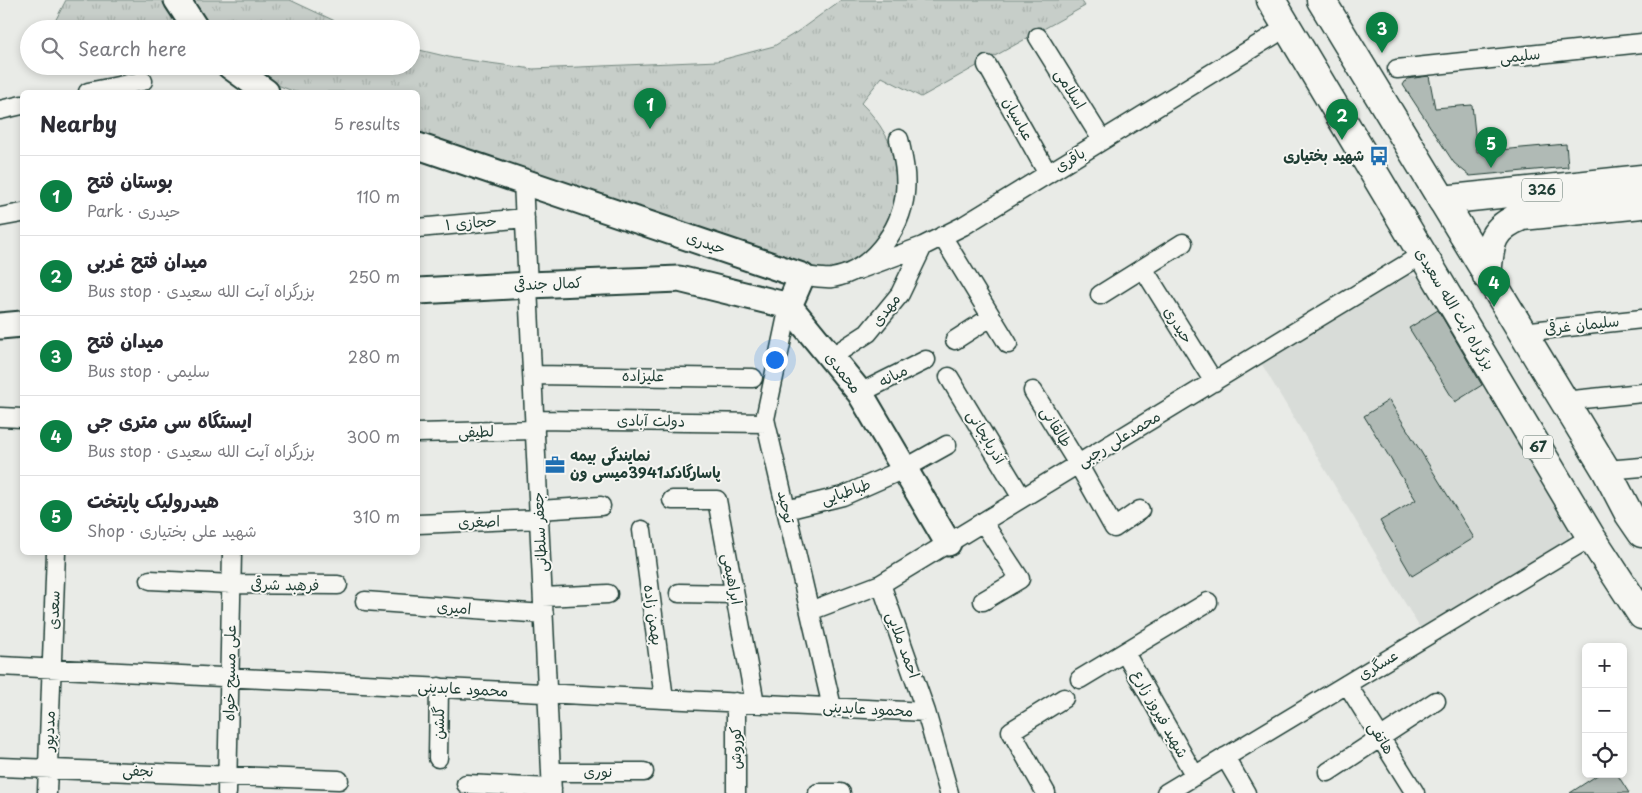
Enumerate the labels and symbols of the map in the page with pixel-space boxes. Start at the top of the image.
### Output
pin: 3 [1366,12,1398,53]
street label: سلیمی [1498,41,1541,68]
street label: اسلامی [1050,64,1093,113]
pin: 1 [634,88,666,129]
street label: عباسیان [998,92,1041,144]
pin: 2 [1326,99,1358,140]
pin: 5 [1475,127,1507,168]
street label: باقری [1049,141,1089,177]
place label: شهید بختیاری [1283,143,1364,166]
bus stop icon: شهید بختیاری [1368,145,1390,167]
road number: 326 [1522,178,1562,202]
street label: حجازی ۱ [444,208,498,235]
street label: حیدری [684,224,729,259]
street label: بزرگراه آیت الله سعیدی [1411,243,1502,374]
pin: 4 [1478,266,1510,307]
street label: کمال جندقی [513,270,583,295]
street label: مهدی [865,288,905,330]
street label: حیدری [1159,301,1200,347]
street label: سلیمان غرقی [1543,308,1620,339]
street label: محمدی [820,346,868,398]
your location [762,347,788,373]
street label: میانه [874,358,911,392]
street label: علیزاده [622,363,664,386]
street label: طالقانی [1036,401,1079,451]
street label: محمدعلی رجبی [1072,404,1164,472]
street label: آذربایجانی [962,405,1013,469]
street label: دولت آبادی [617,407,685,432]
street label: لطیفی [458,418,494,443]
road number: 67 [1523,436,1553,458]
place label: نمایندگی بیمه پاسارگادکد3941میسی ون [570,443,721,483]
office icon: نمایندگی بیمه پاسارگادکد3941میسی ون [544,454,566,476]
street label: طباطبایی [818,471,874,510]
street label: توحید [773,488,803,526]
street label: جعفر سلطانی [525,491,552,573]
street label: اصغری [458,508,500,533]
street label: ابراهیمی [717,551,750,606]
street label: فرهبد شرقی [251,571,320,596]
street label: بهمن زاده [639,583,670,647]
street label: سعدی [40,590,65,630]
street label: امیری [436,594,472,619]
street label: احمد ملایی [882,608,927,681]
street label: علی مسیح خواه [216,625,241,721]
street label: عسگری [1353,643,1402,685]
street label: شهید فیروز زارع [1128,665,1195,762]
street label: محمود عابدینی [417,674,509,701]
street label: محمود عابدینی [822,694,914,721]
street label: گلشن [426,706,449,740]
street label: مددپور [35,710,60,753]
street label: هاتفی [1363,716,1401,758]
street label: کوروش [723,727,746,769]
street label: نجفی [122,757,154,782]
street label: نوری [584,759,612,782]

